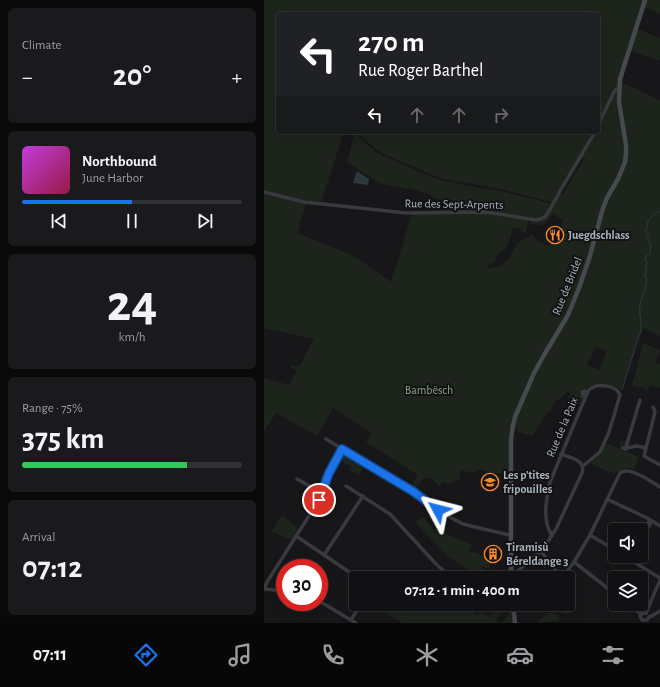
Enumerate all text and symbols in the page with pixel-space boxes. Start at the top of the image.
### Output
icon: left [292,28,344,80]
text: 270 m [358,29,425,57]
text: Climate [22,39,61,52]
text: 20° [113,61,151,91]
text: Rue Roger Barthel [358,62,484,80]
text: − [22,66,33,88]
text: + [231,66,242,88]
icon: left [364,104,386,126]
icon: ahead [406,104,428,126]
icon: ahead [448,104,470,126]
icon: right [490,104,512,126]
text: Northbound [82,154,157,169]
text: June Harbor [82,172,143,185]
street label: Rue des Sept-Arpents [404,197,504,211]
icon: previous [48,210,70,232]
icon: pause [121,210,143,232]
icon: next [194,210,216,232]
restaurant icon: Juegdschlass [545,225,565,245]
place label: Juegdschlass [568,229,630,241]
street label: Rue de Bridel [550,255,584,317]
text: 24 [107,278,157,330]
text: km/h [119,331,145,344]
park label: Bambësch [405,384,453,396]
street label: Rue de la Paix [544,395,580,459]
text: Range · 75% [22,402,83,415]
text: 375 km [22,424,104,454]
place label: Les p'tites fripouilles [503,469,553,495]
school or university icon: Les p'tites fripouilles [480,472,500,492]
pin [302,483,336,517]
icon: arrive [308,489,330,511]
position arrow [417,489,459,531]
map controls [608,523,648,611]
button: sound [608,523,648,563]
text: Arrival [22,531,55,544]
place label: Tiramisù Béreldange 3 [506,541,568,567]
building icon: Tiramisù Béreldange 3 [483,544,503,564]
text: 07:12 [22,553,82,583]
speed limit sign: 30 [276,559,328,611]
button: layers [608,571,648,611]
text: 07:12 · 1 min · 400 m [404,583,520,598]
icon: directions [132,641,160,669]
icon: music [226,641,254,669]
icon: phone [319,641,347,669]
icon: climate [413,641,441,669]
icon: car [506,641,534,669]
icon: filters [599,641,627,669]
text: 07:11 [33,646,67,664]

